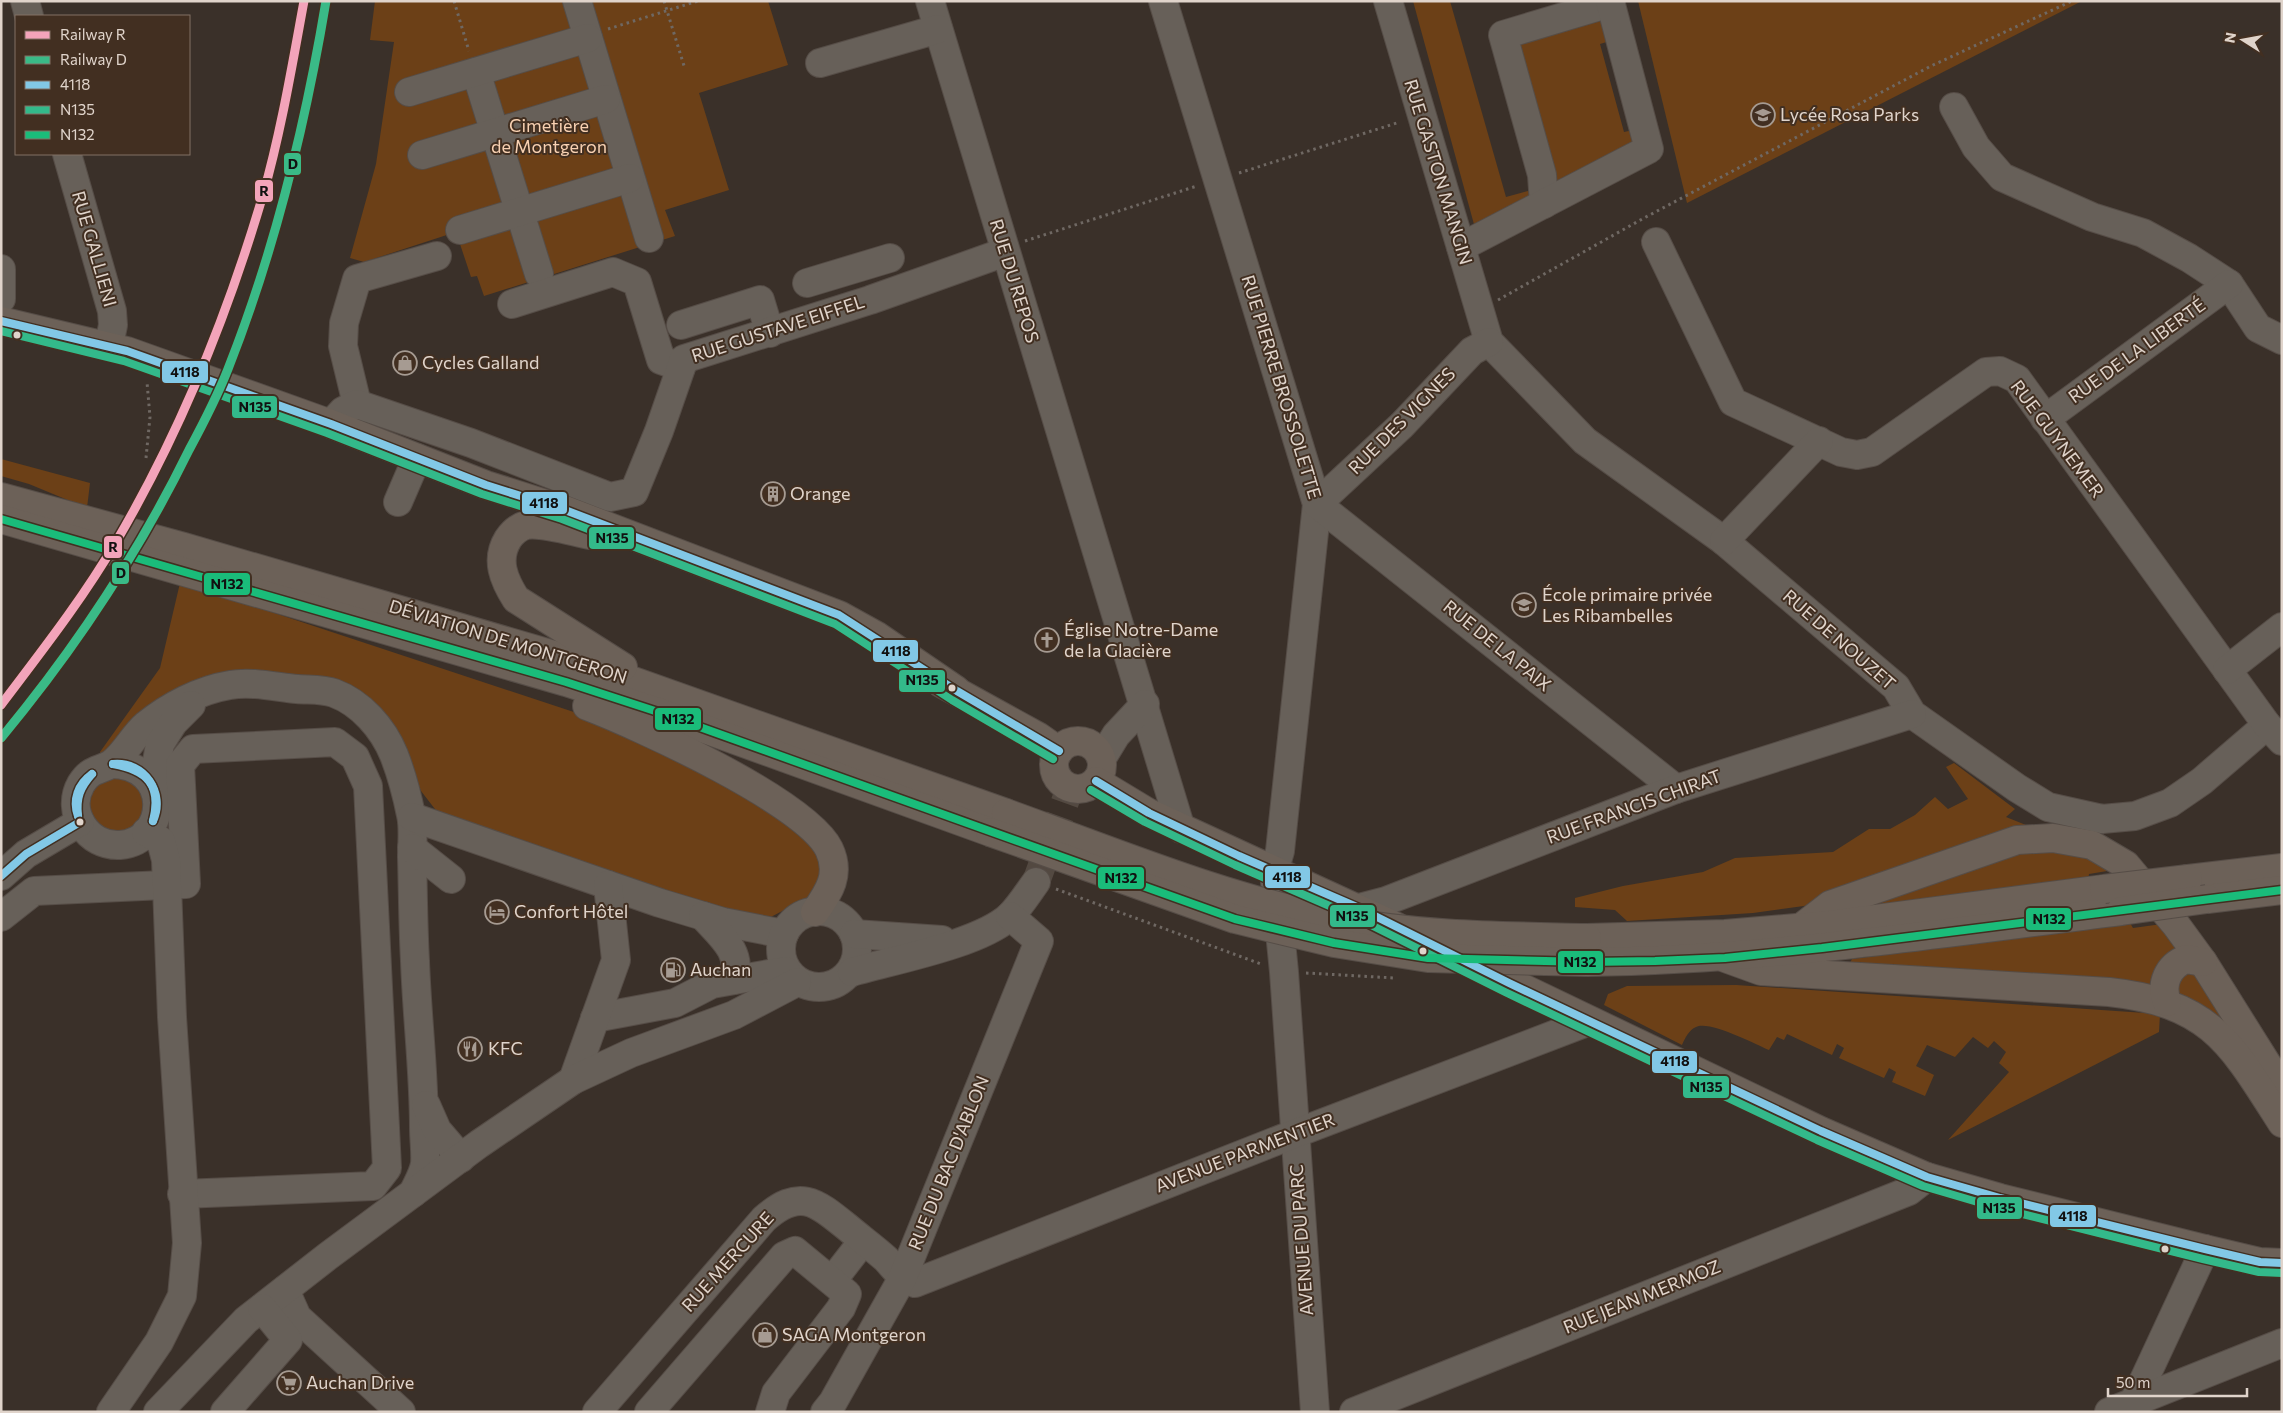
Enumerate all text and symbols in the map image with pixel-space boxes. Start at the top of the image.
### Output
legend [15,15,190,155]
north arrow [2218,15,2268,65]
text: Railway R [60,25,126,43]
text: N [2220,31,2239,44]
text: Railway D [60,50,127,68]
text: 4118 [60,75,90,93]
street label: RUE GASTON MANGIN [1400,76,1478,267]
text: N135 [60,100,95,118]
school or university icon: Lycée Rosa Parks [1750,102,1776,128]
place label: Lycée Rosa Parks [1780,103,1919,125]
park label: Cimetière de Montgeron [491,114,607,157]
text: N132 [60,125,95,143]
line badge: D [283,152,302,176]
text: D [288,155,298,172]
line badge: R [254,179,274,203]
text: R [259,182,269,199]
street label: RUE GALLIENI [68,188,122,309]
street label: RUE DU REPOS [986,216,1044,345]
street label: RUE PIERRE BROSSOLETTE [1237,272,1327,501]
street label: RUE GUSTAVE EIFFEL [688,290,867,366]
street label: RUE DE LA LIBERTÉ [2064,293,2209,407]
unlabelled marker [12,330,22,340]
shop icon: Cycles Galland [392,350,418,376]
place label: Cycles Galland [422,351,539,373]
line badge: 4118 [161,360,209,384]
street label: RUE DES VIGNES [1343,362,1459,478]
text: 4118 [170,363,200,380]
street label: RUE GUYNEMER [2006,375,2109,501]
line badge: N135 [231,395,278,419]
text: N135 [238,398,272,415]
building icon: Orange [760,481,786,507]
place label: Orange [790,482,851,504]
line badge: 4118 [521,491,568,515]
text: 4118 [529,494,559,511]
line badge: N135 [588,526,635,550]
text: N135 [595,529,629,546]
line badge: R [103,535,123,559]
text: R [108,538,118,555]
line badge: D [111,561,130,585]
text: D [116,564,126,581]
line badge: N132 [203,572,251,596]
text: N132 [211,575,243,592]
place label: École primaire privée Les Ribambelles [1542,583,1712,626]
street label: RUE DE NOUZET [1779,584,1900,694]
school or university icon: École primaire privée Les Ribambelles [1511,592,1537,618]
street label: DÉVIATION DE MONTGERON [387,594,630,688]
street label: RUE DE LA PAIX [1439,595,1556,695]
place label: Église Notre-Dame de la Glacière [1064,618,1218,661]
church icon: Église Notre-Dame de la Glacière [1034,627,1060,653]
line badge: 4118 [872,639,919,663]
text: 4118 [881,642,911,659]
line badge: N135 [898,669,946,693]
text: N135 [905,671,939,688]
unlabelled marker [947,683,957,693]
line badge: N132 [654,707,702,731]
text: N132 [662,710,694,727]
street label: RUE FRANCIS CHIRAT [1543,764,1724,848]
unlabelled marker [75,817,85,827]
line badge: 4118 [1264,865,1311,889]
line badge: N132 [1097,866,1145,890]
text: 4118 [1272,868,1302,885]
text: N132 [1105,869,1137,886]
hotel icon: Confort Hôtel [484,899,510,925]
place label: Confort Hôtel [514,900,628,922]
line badge: N135 [1329,904,1376,928]
text: N135 [1335,907,1369,924]
line badge: N132 [2025,907,2072,931]
text: N132 [2033,910,2065,927]
unlabelled marker [1418,946,1428,956]
line badge: N132 [1557,950,1604,974]
text: N132 [1564,953,1596,970]
fuel station icon: Auchan [660,957,686,983]
place label: Auchan [690,958,751,980]
restaurant icon: KFC [457,1036,483,1062]
place label: KFC [488,1037,523,1059]
line badge: 4118 [1651,1050,1698,1074]
text: 4118 [1660,1052,1690,1069]
street label: RUE DU BAC D'ABLON [903,1072,993,1253]
line badge: N135 [1682,1075,1730,1099]
text: N135 [1689,1078,1723,1095]
street label: AVENUE PARMENTIER [1152,1108,1338,1196]
street label: AVENUE DU PARC [1285,1164,1317,1317]
line badge: N135 [1976,1196,2023,1220]
text: N135 [1982,1199,2016,1216]
line badge: 4118 [2049,1204,2097,1228]
street label: RUE MERCURE [677,1207,778,1316]
text: 4118 [2058,1207,2088,1224]
unlabelled marker [2160,1244,2170,1254]
street label: RUE JEAN MERMOZ [1560,1254,1723,1338]
shop icon: SAGA Montgeron [752,1322,778,1348]
place label: SAGA Montgeron [782,1323,926,1345]
scale bar [2108,1366,2247,1398]
supermarket icon: Auchan Drive [276,1370,302,1396]
place label: Auchan Drive [306,1371,414,1393]
text: 50 m [2116,1373,2150,1391]

